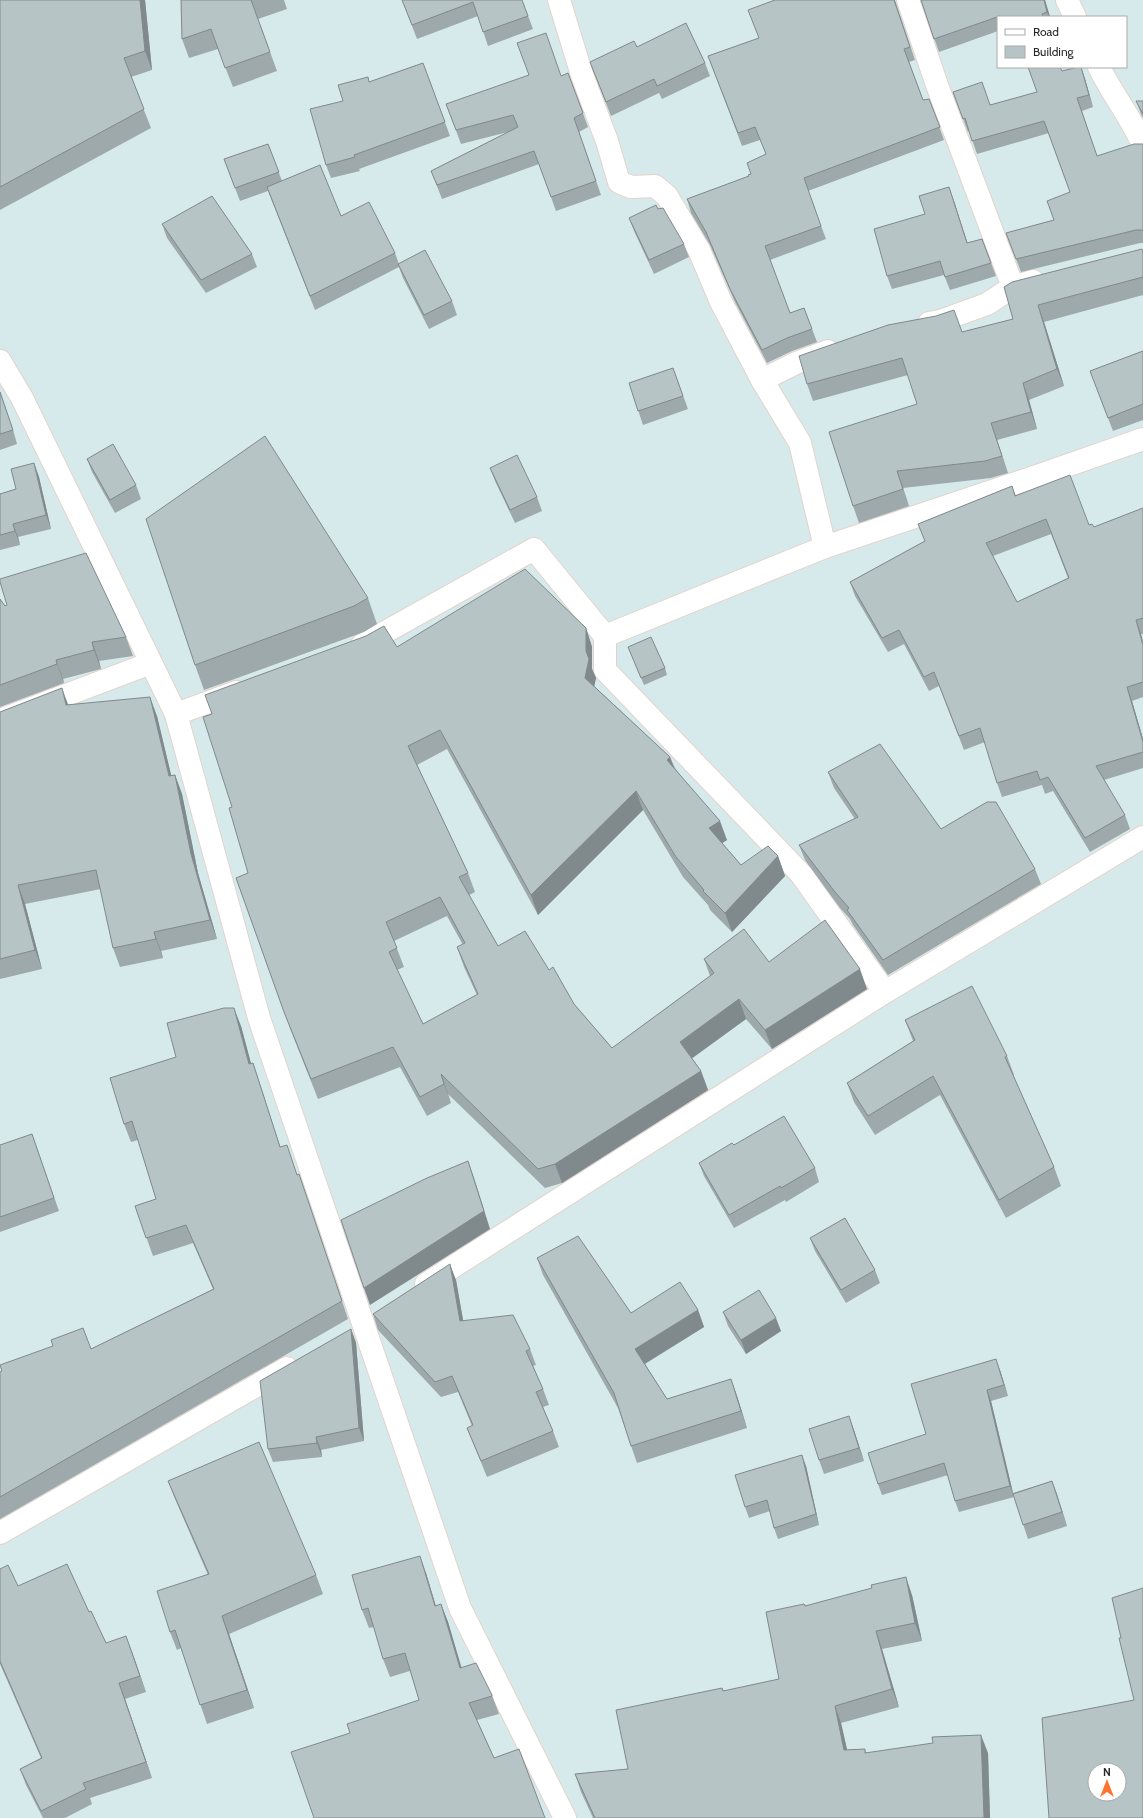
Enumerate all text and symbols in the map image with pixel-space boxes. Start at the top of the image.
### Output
legend [997,16,1127,68]
text: Road [1033,24,1059,39]
text: Building [1033,44,1075,59]
north arrow [1087,1762,1127,1802]
text: N [1103,1765,1111,1779]

